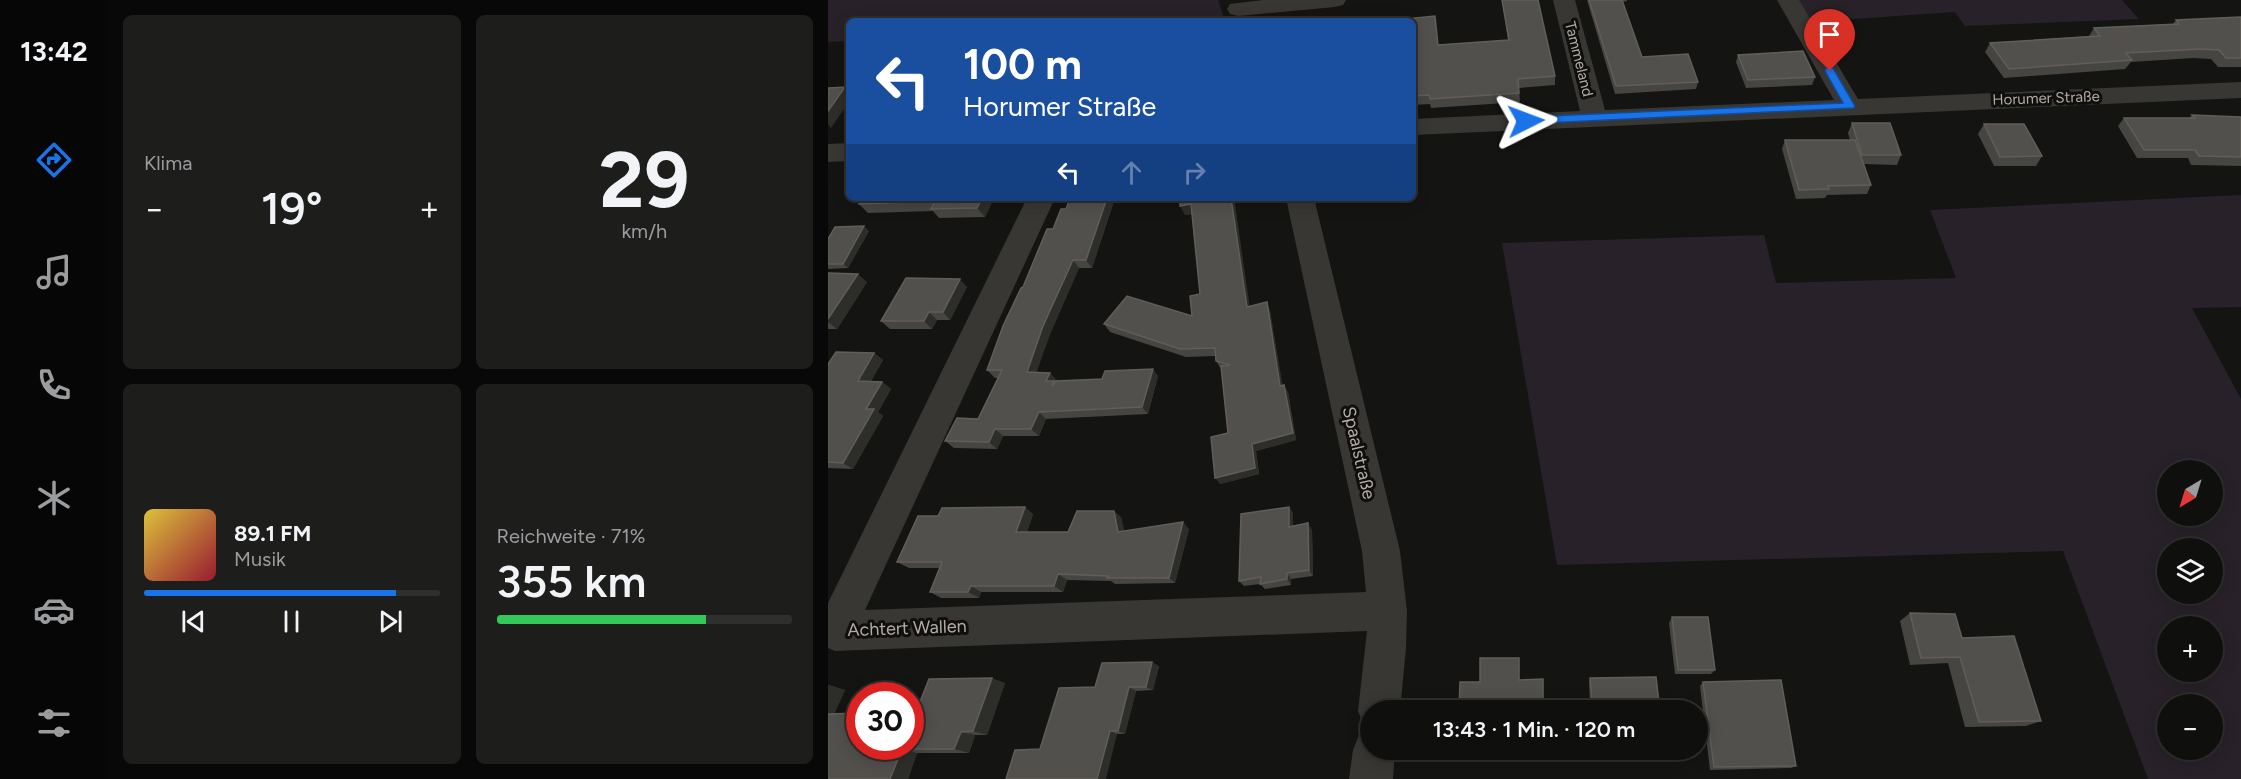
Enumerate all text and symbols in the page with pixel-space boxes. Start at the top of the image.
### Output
pin [1804,9,1855,71]
icon: arrive [1813,18,1846,51]
street label: Tammeland [1561,20,1597,98]
text: 13:42 [20,35,88,68]
text: 100 m [963,39,1082,90]
icon: left [864,42,942,120]
street label: Horumer Straße [1992,87,2100,109]
position arrow [1494,89,1558,153]
text: Horumer Straße [963,90,1156,123]
text: 29 [599,133,689,227]
icon: directions [33,139,75,181]
text: Klima [144,151,192,175]
icon: left [1052,156,1085,189]
icon: ahead [1115,156,1148,189]
icon: right [1178,156,1211,189]
text: 19° [261,181,323,235]
text: − [144,189,165,228]
text: + [419,189,439,228]
text: km/h [621,219,667,243]
icon: music [33,251,75,293]
icon: phone [33,364,75,406]
street label: Spaalstraße [1338,405,1380,502]
north arrow [2157,460,2223,526]
map controls [2157,460,2223,760]
icon: climate [33,477,75,519]
text: 89.1 FM [234,520,311,547]
text: Reichweite · 71% [497,524,646,548]
button: layers [2157,538,2223,604]
text: Musik [234,547,286,571]
text: 355 km [497,554,646,608]
icon: car [33,589,75,631]
icon: previous [177,605,210,638]
icon: pause [275,605,308,638]
icon: next [374,605,407,638]
street label: Achtert Wallen [847,615,967,641]
button: + [2157,616,2223,682]
speed limit sign: 30 [846,682,924,760]
button: − [2157,694,2223,760]
icon: filters [33,702,75,744]
text: 13:43 · 1 Min. · 120 m [1433,716,1635,743]

